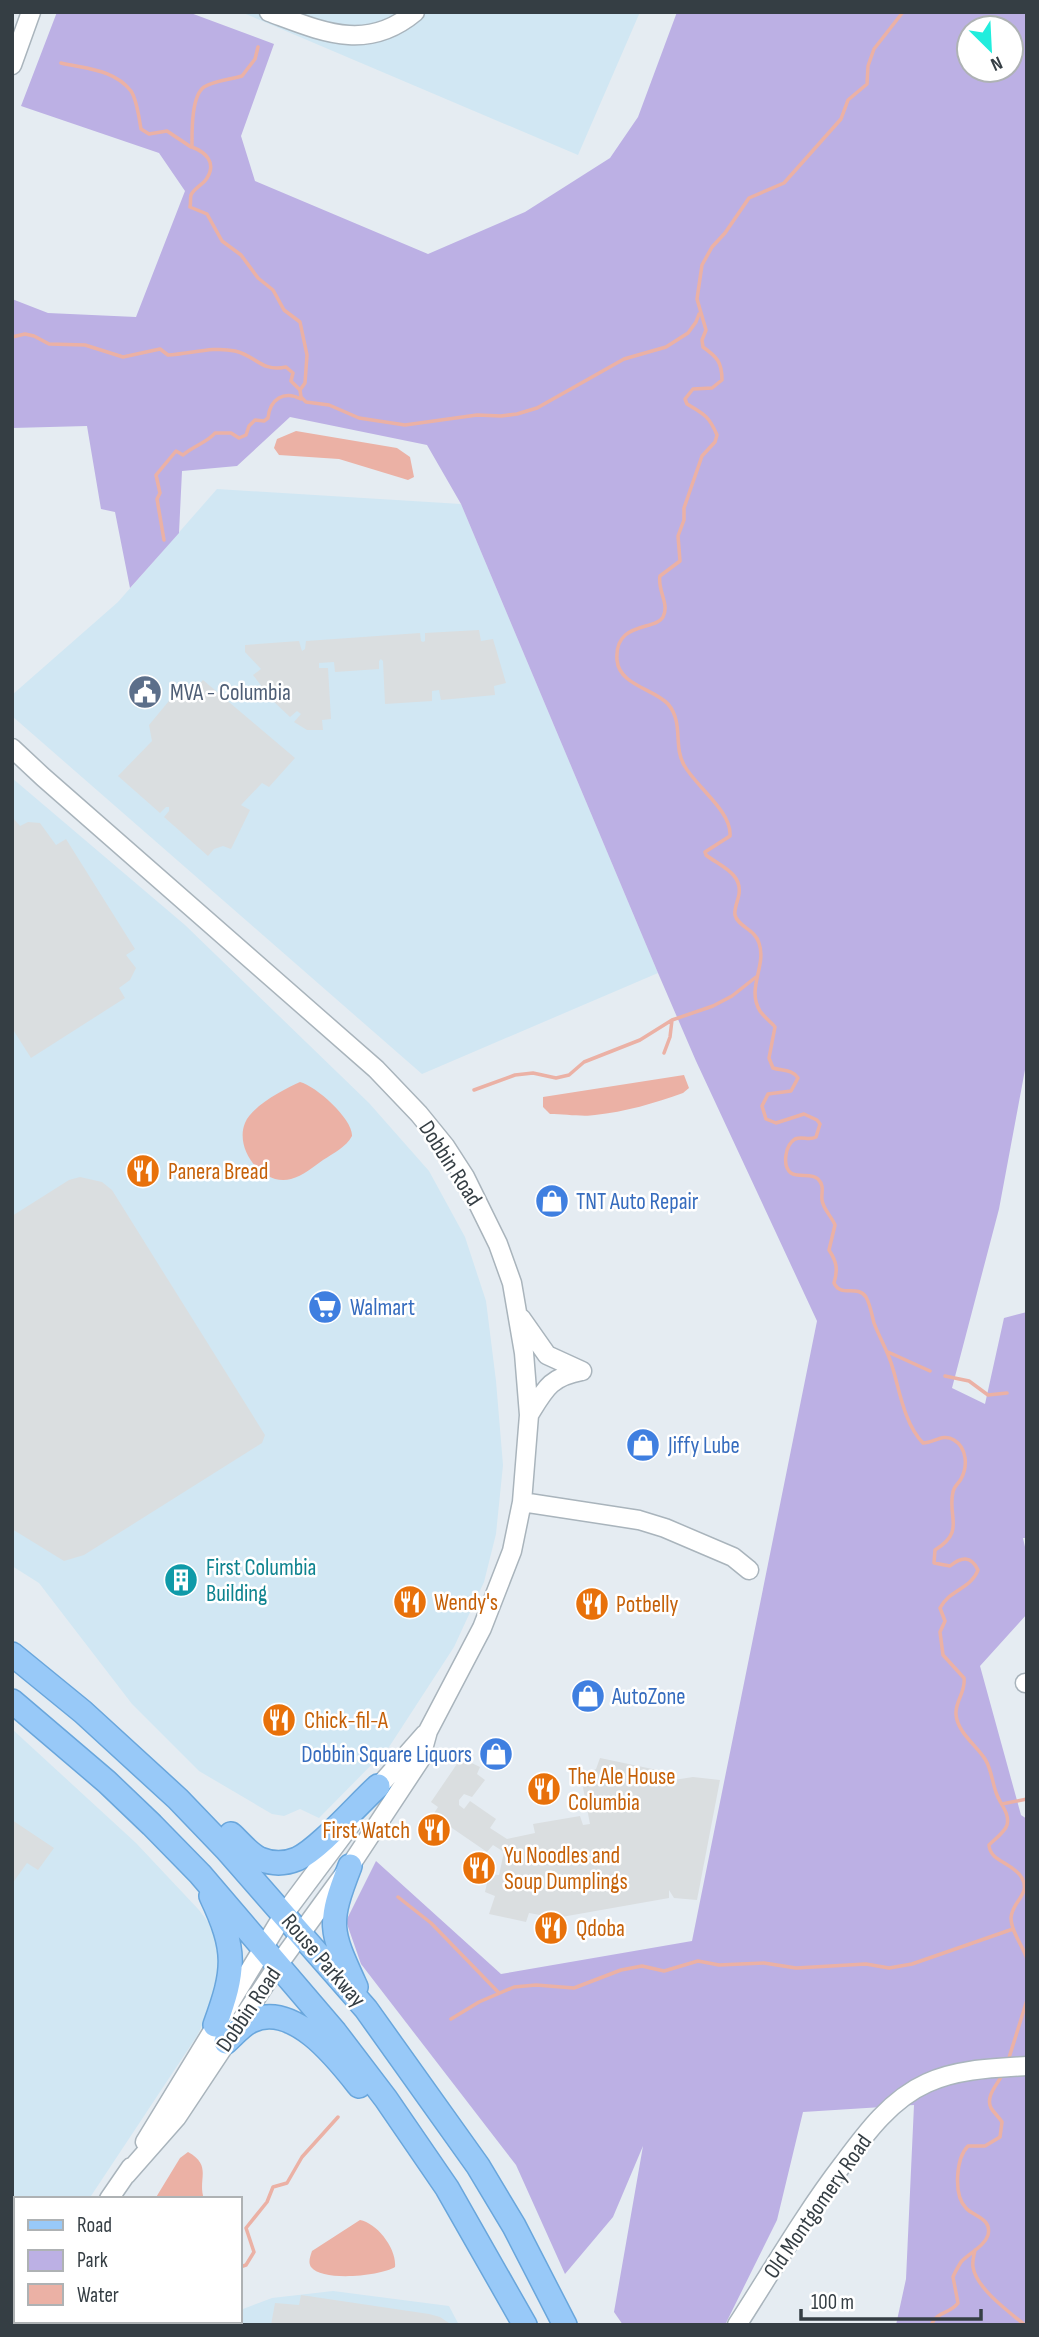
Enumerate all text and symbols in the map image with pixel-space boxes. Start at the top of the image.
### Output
north arrow [955,14,1025,84]
text: N [987,51,1006,76]
public building icon: MVA - Columbia [126,673,164,711]
place label: MVA - Columbia [170,679,291,707]
street label: Dobbin Road [412,1116,488,1211]
restaurant icon: Panera Bread [124,1152,162,1190]
place label: Panera Bread [168,1158,268,1186]
shop icon: TNT Auto Repair [533,1182,571,1220]
place label: TNT Auto Repair [576,1188,699,1216]
supermarket icon: Walmart [306,1288,344,1326]
place label: Walmart [350,1294,415,1322]
shop icon: Jiffy Lube [624,1426,662,1464]
place label: Jiffy Lube [667,1432,740,1460]
place label: First Columbia Building [206,1554,316,1608]
building icon: First Columbia Building [162,1561,200,1599]
restaurant icon: Wendy's [391,1583,429,1621]
restaurant icon: Potbelly [573,1585,611,1623]
place label: Wendy's [434,1589,498,1617]
place label: Potbelly [616,1591,679,1619]
shop icon: AutoZone [569,1677,607,1715]
place label: AutoZone [611,1683,686,1711]
restaurant icon: Chick-fil-A [260,1701,298,1739]
place label: Chick-fil-A [304,1707,388,1735]
shop icon: Dobbin Square Liquors [477,1735,515,1773]
place label: Dobbin Square Liquors [301,1741,472,1769]
place label: The Ale House Columbia [568,1763,676,1817]
restaurant icon: The Ale House Columbia [525,1770,563,1808]
restaurant icon: First Watch [415,1811,453,1849]
place label: First Watch [322,1817,410,1845]
place label: Yu Noodles and Soup Dumplings [504,1842,628,1896]
restaurant icon: Yu Noodles and Soup Dumplings [460,1849,498,1887]
street label: Rouse Parkway [275,1908,371,2013]
restaurant icon: Qdoba [532,1909,570,1947]
place label: Qdoba [576,1915,625,1943]
street label: Dobbin Road [210,1962,287,2057]
street label: Old Montgomery Road [758,2129,878,2284]
legend [14,2197,242,2323]
text: Road [77,2213,112,2238]
text: Park [77,2248,108,2273]
scale bar [801,2278,981,2322]
text: Water [77,2283,119,2308]
text: 100 m [811,2290,854,2315]

